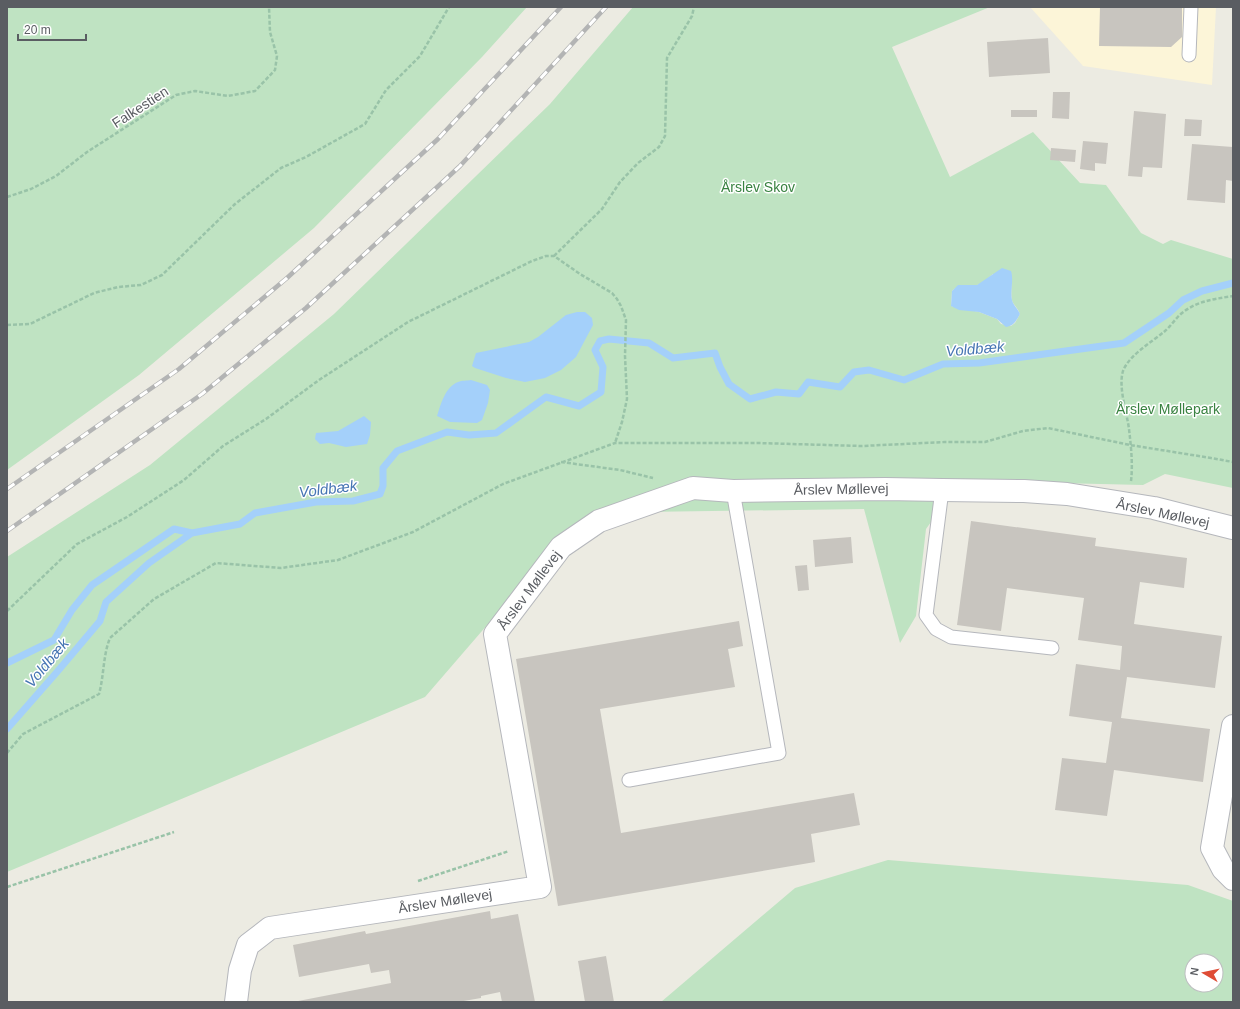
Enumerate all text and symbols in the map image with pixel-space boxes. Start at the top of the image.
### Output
scale bar [18,16,86,42]
text: 20 m [24,23,51,37]
street label: Falkestien [109,83,171,131]
park label: Årslev Skov [721,179,795,195]
water label: Voldbæk [945,337,1006,360]
park label: Årslev Møllepark [1116,401,1221,417]
water label: Voldbæk [298,476,360,501]
street label: Årslev Møllevej [793,480,889,498]
street label: Årslev Møllevej [1115,495,1211,531]
street label: Årslev Møllevej [494,547,564,633]
water label: Voldbæk [21,634,73,691]
street label: Årslev Møllevej [397,886,493,916]
north arrow [1184,953,1224,993]
text: N [1188,967,1201,976]

